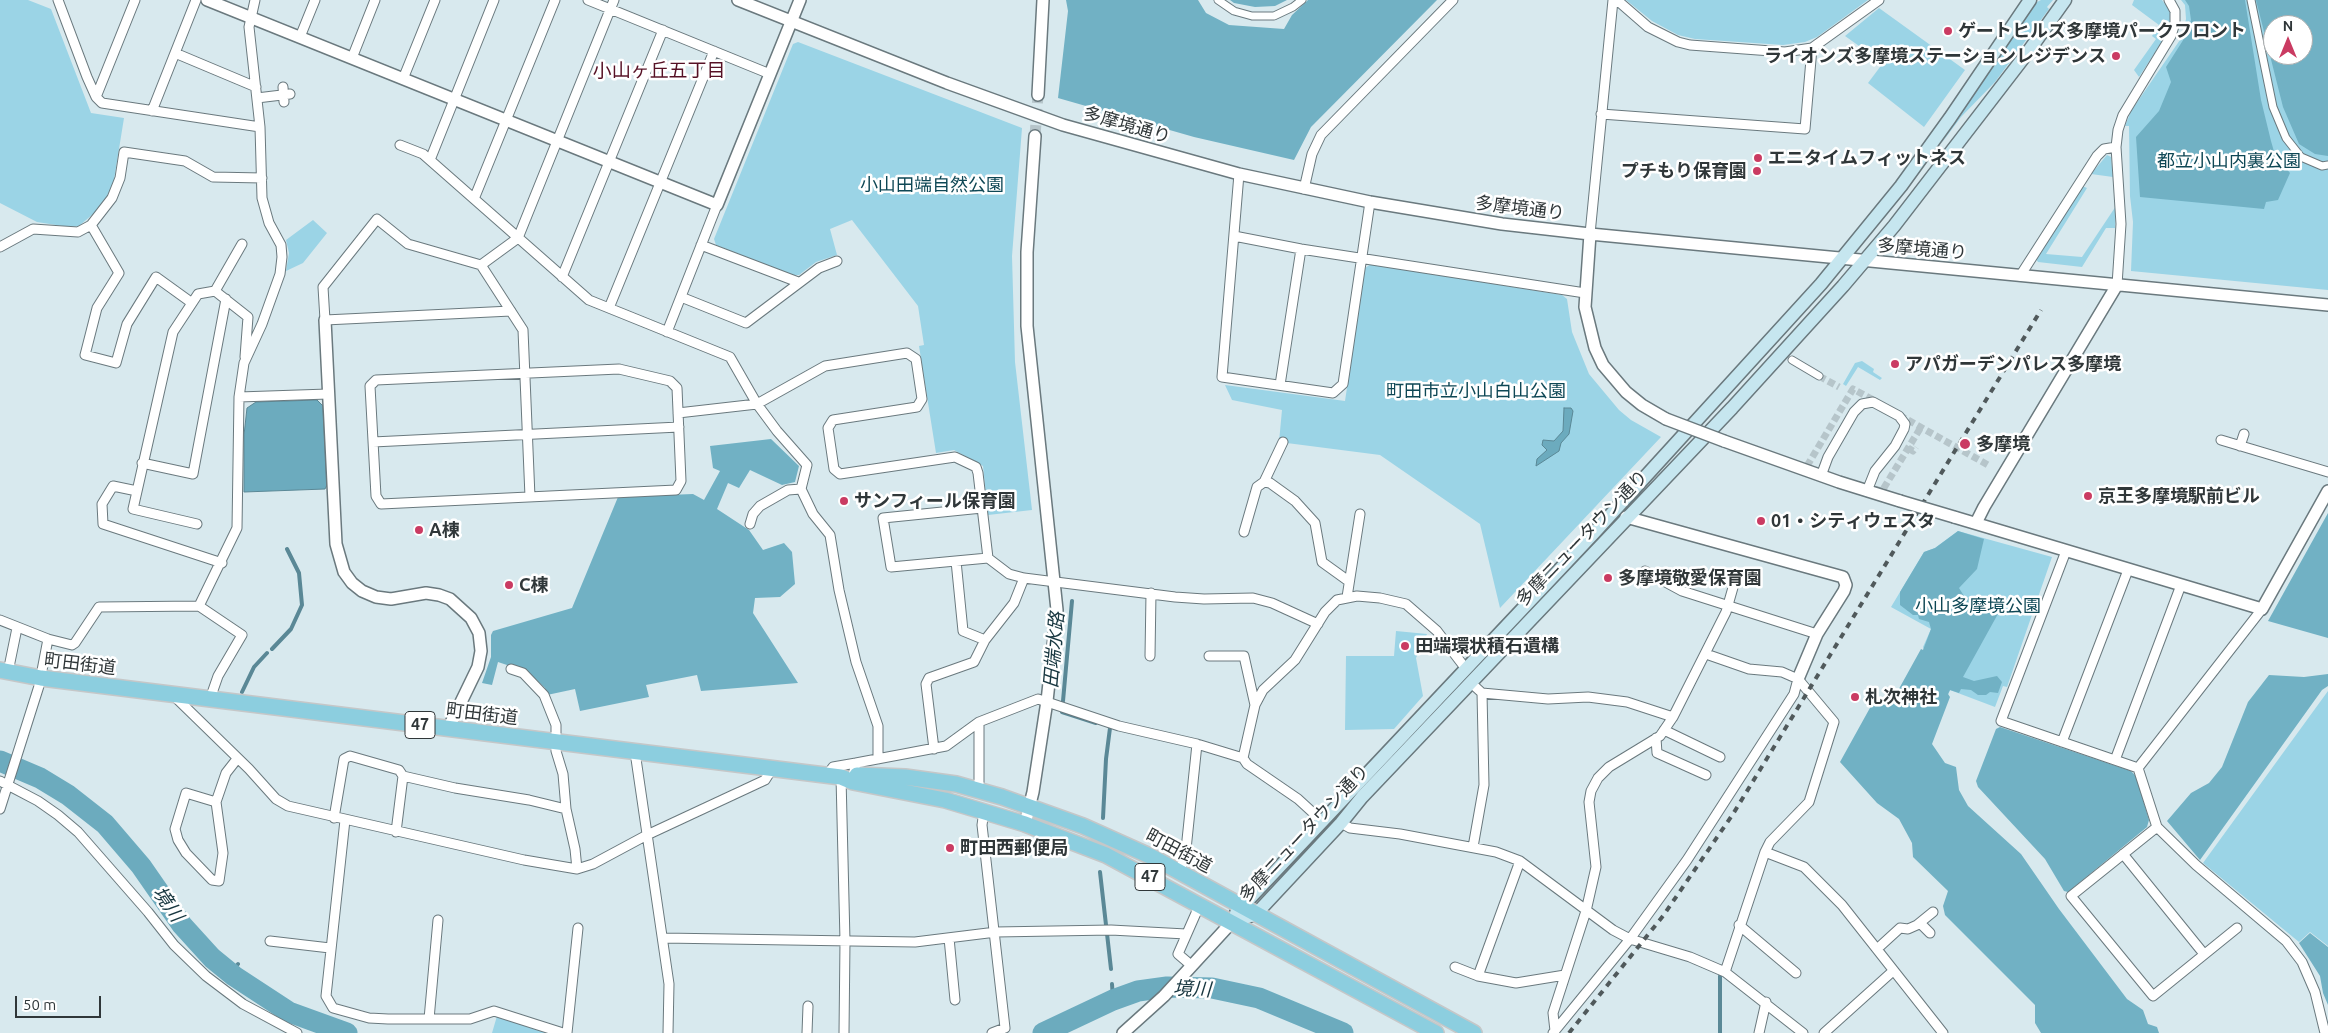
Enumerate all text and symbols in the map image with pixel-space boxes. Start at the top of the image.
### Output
north arrow [2263,15,2313,65]
text: N [2283,18,2293,34]
place label: ゲートヒルズ多摩境パークフロント [1958,20,2246,42]
marker: ゲートヒルズ多摩境パークフロント [1942,25,1954,37]
place label: ライオンズ多摩境ステーションレジデンス [1764,45,2106,67]
marker: ライオンズ多摩境ステーションレジデンス [2110,50,2122,62]
district label: 小山ヶ丘五丁目 [593,60,725,82]
street label: 多摩境通り [1081,102,1173,148]
place label: エニタイムフィットネス [1768,147,1966,169]
park label: 都立小山内裏公園 [2157,150,2301,172]
marker: エニタイムフィットネス [1752,152,1764,164]
place label: プチもり保育園 [1621,160,1747,182]
marker: プチもり保育園 [1751,165,1763,177]
park label: 小山田端自然公園 [860,174,1004,196]
street label: 多摩境通り [1474,192,1566,224]
street label: 多摩境通り [1876,234,1968,264]
place label: アパガーデンパレス多摩境 [1905,353,2121,375]
marker: アパガーデンパレス多摩境 [1889,358,1901,370]
park label: 町田市立小山白山公園 [1386,380,1566,402]
place label: 多摩境 [1976,433,2030,455]
marker: 多摩境 [1958,437,1972,451]
street label: 多摩ニュータウン通り [1512,466,1652,610]
place label: 京王多摩境駅前ビル [2098,485,2260,507]
place label: サンフィール保育園 [854,490,1016,512]
marker: 京王多摩境駅前ビル [2082,490,2094,502]
marker: サンフィール保育園 [838,495,850,507]
place label: 01・シティウェスタ [1771,510,1935,532]
marker: 01・シティウェスタ [1755,515,1767,527]
place label: A棟 [429,519,460,541]
marker: A棟 [413,524,425,536]
place label: 多摩境敬愛保育園 [1618,567,1762,589]
marker: 多摩境敬愛保育園 [1602,572,1614,584]
place label: C棟 [519,574,549,596]
marker: C棟 [503,579,515,591]
park label: 小山多摩境公園 [1915,595,2041,617]
water label: 田端水路 [1039,611,1069,689]
place label: 田端環状積石遺構 [1415,635,1559,657]
marker: 田端環状積石遺構 [1399,640,1411,652]
street label: 町田街道 [43,649,117,679]
place label: 札次神社 [1865,686,1937,708]
marker: 札次神社 [1849,691,1861,703]
street label: 町田街道 [445,699,519,729]
road number: 47 [405,712,435,738]
street label: 多摩ニュータウン通り [1235,760,1373,906]
street label: 町田街道 [1142,825,1216,877]
place label: 町田西郵便局 [960,837,1068,859]
marker: 町田西郵便局 [944,842,956,854]
road number: 47 [1135,864,1165,890]
water label: 境川 [148,882,188,926]
water label: 境川 [1172,977,1212,1001]
scale bar [18,986,104,1018]
text: 50 m [23,996,56,1013]

